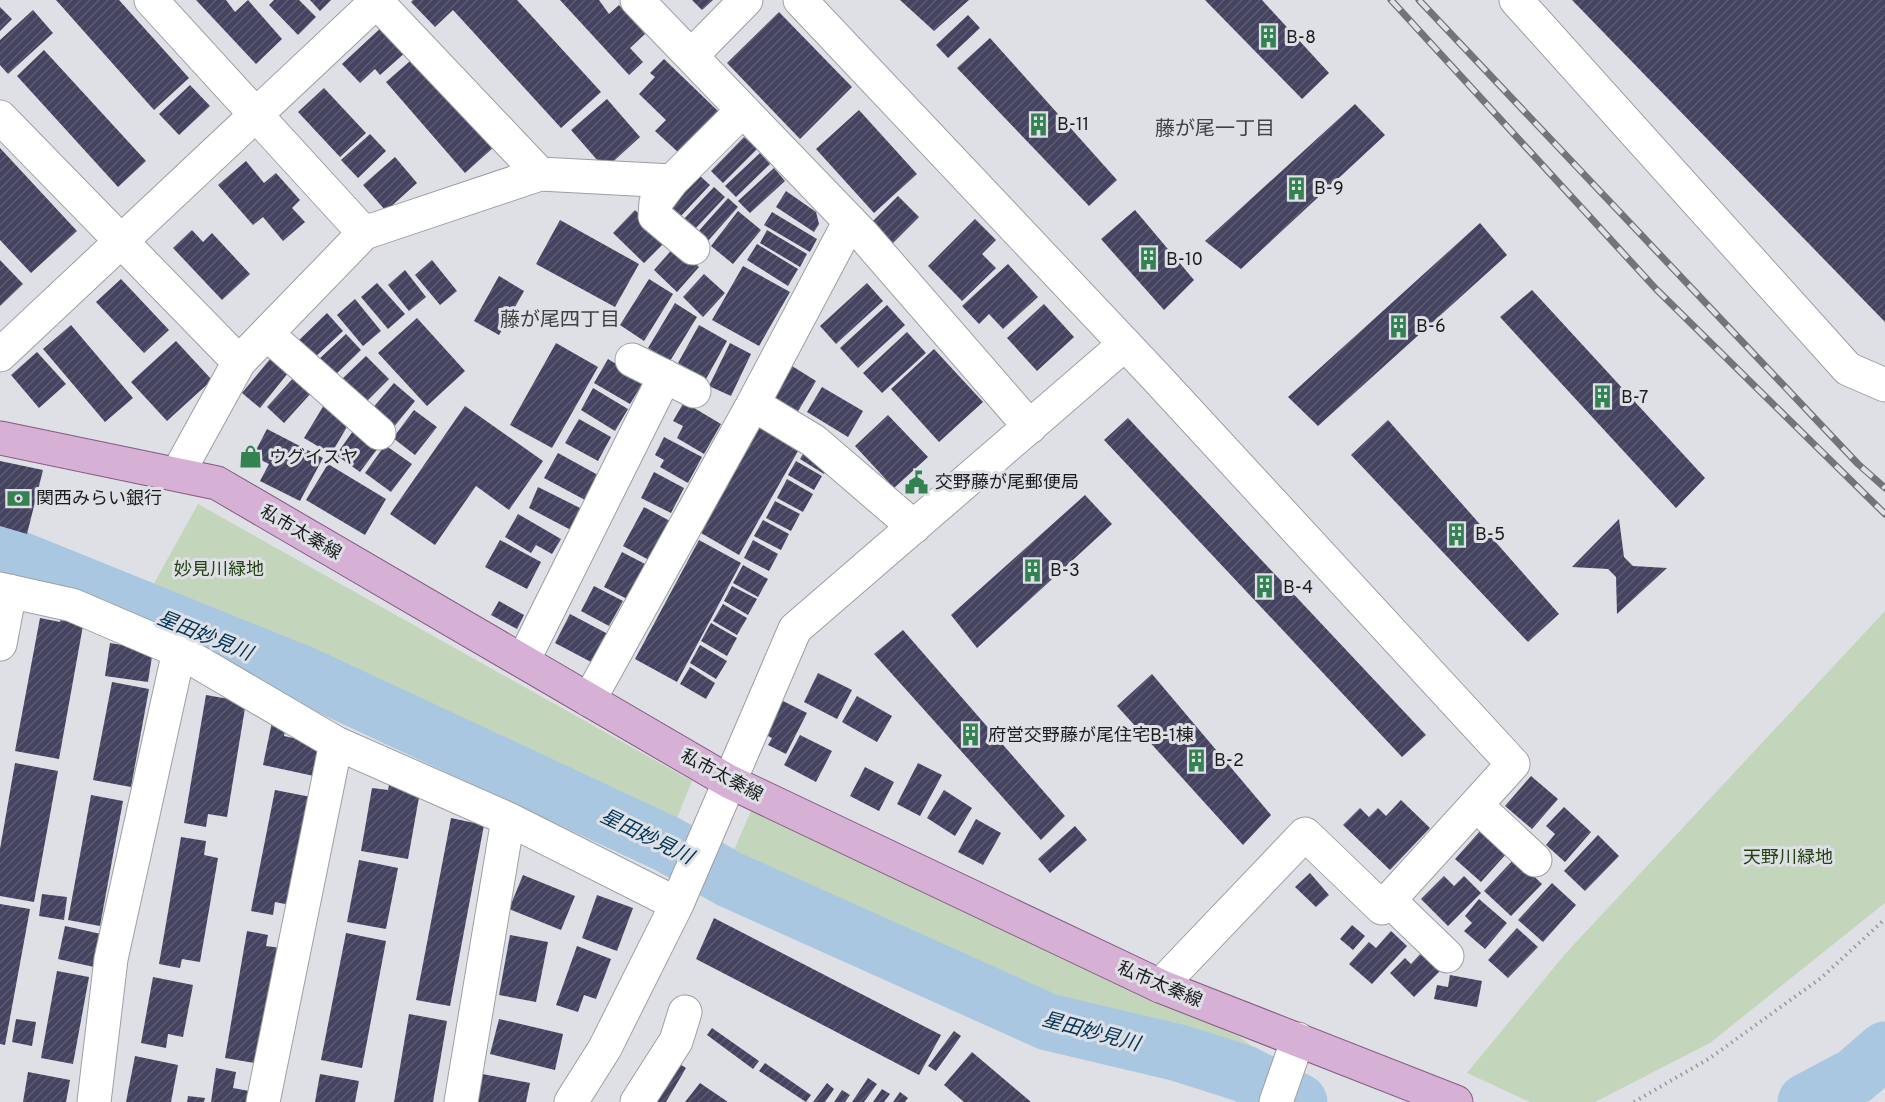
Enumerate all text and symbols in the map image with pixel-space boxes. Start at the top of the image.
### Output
building icon: B-8 [1255,24,1281,50]
place label: B-8 [1286,27,1316,50]
building icon: B-11 [1026,111,1052,137]
place label: B-11 [1057,114,1089,137]
district label: 藤が尾一丁目 [1155,117,1275,143]
building icon: B-9 [1283,175,1309,201]
place label: B-9 [1314,178,1344,201]
building icon: B-10 [1135,246,1161,272]
place label: B-10 [1166,249,1203,272]
district label: 藤が尾四丁目 [500,308,620,334]
building icon: B-6 [1385,313,1411,339]
place label: B-6 [1416,316,1446,339]
building icon: B-7 [1590,384,1616,410]
place label: B-7 [1621,387,1648,410]
shop icon: ウグイスヤ [238,444,264,470]
place label: ウグイスヤ [269,447,358,470]
public building icon: 交野藤が尾郵便局 [904,469,930,495]
place label: 交野藤が尾郵便局 [935,472,1079,495]
bank icon: 関西みらい銀行 [5,485,31,511]
place label: 関西みらい銀行 [36,488,162,511]
street label: 私市太秦線 [256,501,345,566]
building icon: B-5 [1444,521,1470,547]
place label: B-5 [1475,524,1505,547]
building icon: B-3 [1019,557,1045,583]
park label: 妙見川緑地 [174,559,264,582]
place label: B-3 [1050,560,1080,583]
building icon: B-4 [1252,574,1278,600]
place label: B-4 [1283,577,1313,600]
water label: 星田妙見川 [153,606,257,668]
building icon: 府営交野藤が尾住宅B-1棟 [957,722,983,748]
place label: 府営交野藤が尾住宅B-1棟 [988,725,1194,748]
street label: 私市太秦線 [676,745,766,808]
building icon: B-2 [1183,747,1209,773]
place label: B-2 [1214,750,1244,773]
water label: 星田妙見川 [595,804,699,872]
park label: 天野川緑地 [1743,847,1833,870]
street label: 私市太秦線 [1113,957,1205,1014]
water label: 星田妙見川 [1039,1007,1144,1059]

